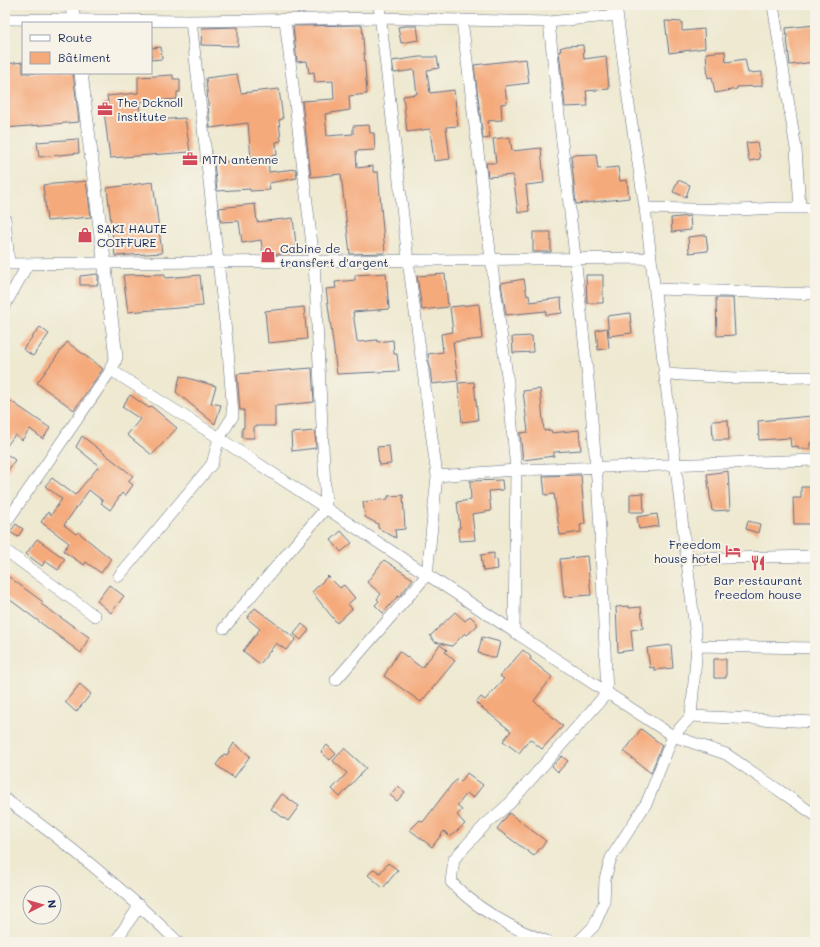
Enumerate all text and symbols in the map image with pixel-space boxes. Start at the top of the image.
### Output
legend [22,22,152,74]
text: Route [58,29,92,45]
text: Bâtiment [58,49,111,65]
place label: The Dcknoll institute [117,94,183,124]
office icon: The Dcknoll institute [96,100,114,118]
office icon: MTN antenne [181,150,199,168]
place label: MTN antenne [202,151,279,167]
place label: SAKI HAUTE COIFFURE [97,220,167,250]
shop icon: SAKI HAUTE COIFFURE [76,226,94,244]
place label: Cabine de transfert d'argent [280,240,389,270]
shop icon: Cabine de transfert d'argent [259,246,277,264]
place label: Freedom house hotel [654,536,721,566]
hotel icon: Freedom house hotel [724,542,742,560]
restaurant icon: Bar restaurant freedom house [749,554,767,572]
place label: Bar restaurant freedom house [714,572,802,602]
north arrow [22,885,62,925]
text: N [45,899,60,909]

